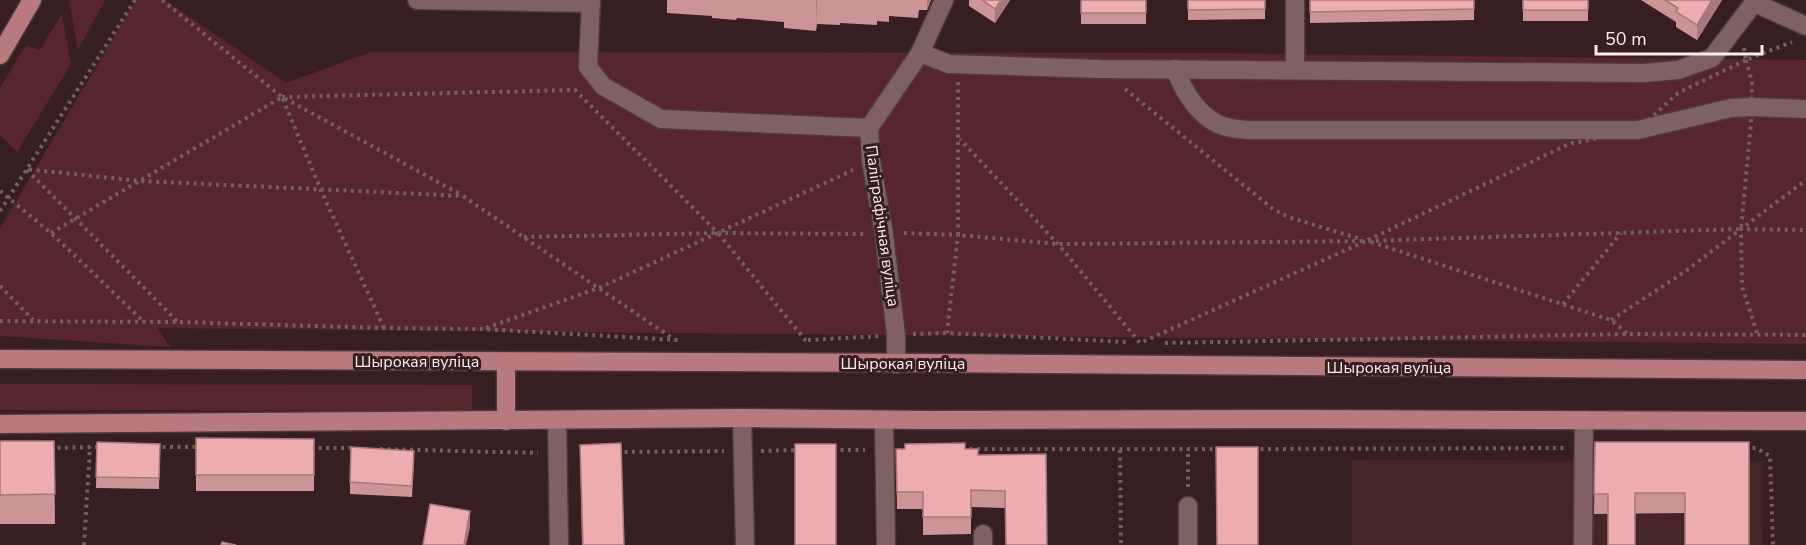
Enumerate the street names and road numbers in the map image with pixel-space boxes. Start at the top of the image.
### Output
street label: Паліграфічная вуліца [860,144,904,308]
street label: Шырокая вуліца [355,351,479,373]
street label: Шырокая вуліца [841,353,965,375]
street label: Шырокая вуліца [1327,357,1451,379]

